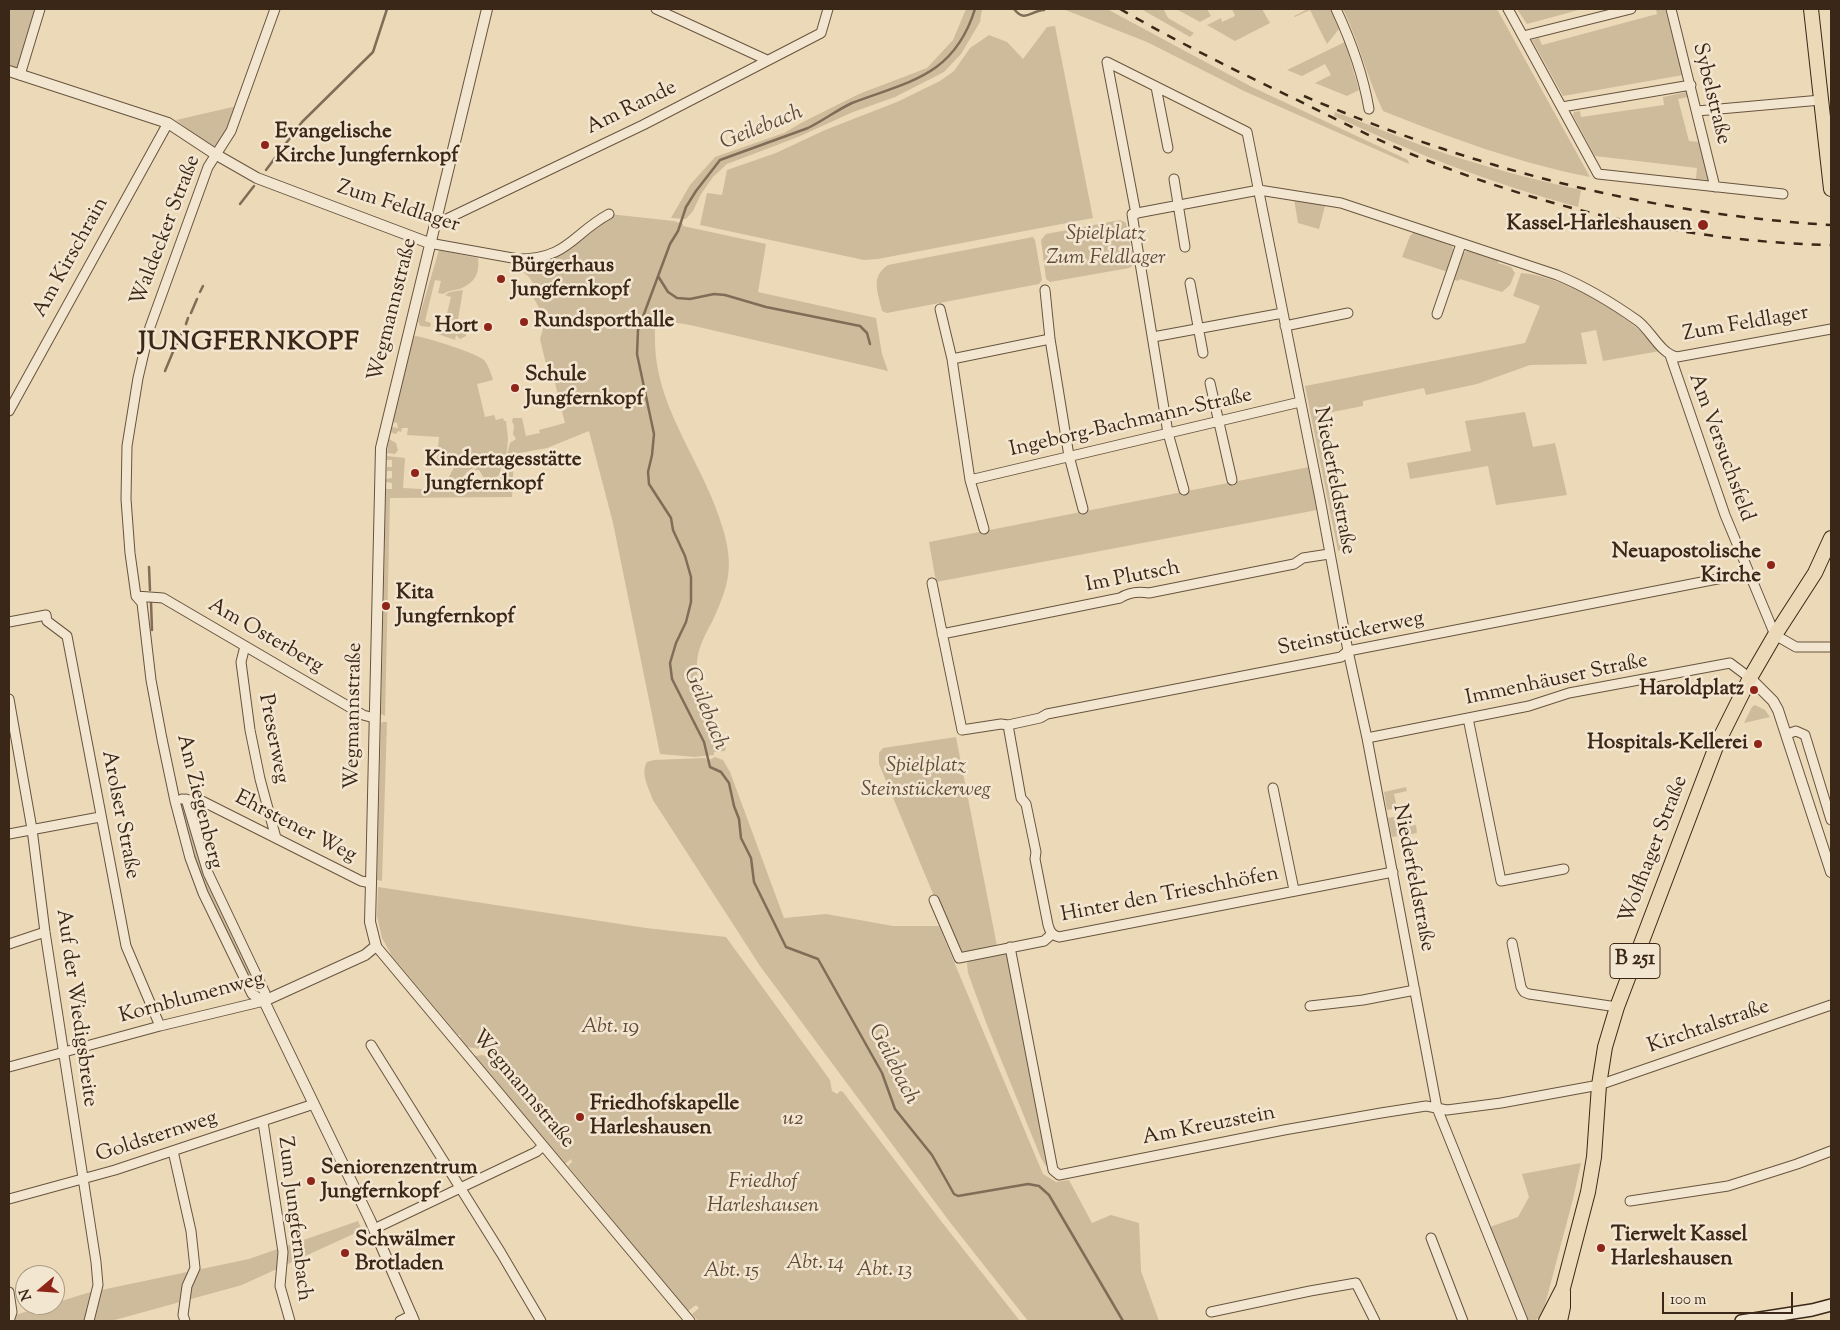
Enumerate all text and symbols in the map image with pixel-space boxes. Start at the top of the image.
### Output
street label: Sybelstraße [1685,41,1735,147]
street label: Am Rande [583,76,681,142]
water label: Geilebach [717,101,807,157]
place label: Evangelische Kirche Jungfernkopf [275,120,458,170]
marker: Evangelische Kirche Jungfernkopf [259,139,271,151]
street label: Waldecker Straße [127,152,207,310]
street label: Zum Feldlager [334,176,462,240]
street label: Am Kirschrain [29,194,115,322]
place label: Kassel-Harleshausen [1506,212,1692,238]
marker: Kassel-Harleshausen [1696,218,1710,232]
park label: Spielplatz Zum Feldlager [1046,222,1166,272]
street label: Wegmannstraße [364,236,424,384]
place label: Bürgerhaus Jungfernkopf [511,254,630,304]
marker: Bürgerhaus Jungfernkopf [495,273,507,285]
street label: Zum Feldlager [1681,302,1811,348]
place label: Rundsporthalle [534,309,674,335]
place label: Hort [435,314,478,340]
marker: Rundsporthalle [518,316,530,328]
marker: Hort [482,321,494,333]
district label: JUNGFERNKOPF [137,329,361,361]
place label: Schule Jungfernkopf [525,363,644,413]
street label: Am Versuchsfeld [1682,370,1758,526]
marker: Schule Jungfernkopf [509,382,521,394]
street label: Ingeborg-Bachmann-Straße [1007,384,1255,464]
street label: Niederfeldstraße [1306,405,1360,557]
place label: Kindertagesstätte Jungfernkopf [425,448,581,498]
marker: Kindertagesstätte Jungfernkopf [409,467,421,479]
place label: Neuapostolische Kirche [1612,540,1761,590]
street label: Im Plutsch [1084,557,1182,599]
marker: Neuapostolische Kirche [1765,559,1777,571]
place label: Kita Jungfernkopf [396,581,515,631]
street label: Am Osterberg [203,594,327,680]
marker: Kita Jungfernkopf [380,600,392,612]
street label: Steinstückerweg [1276,607,1426,663]
street label: Wegmannstraße [341,642,369,790]
street label: Immenhäuser Straße [1463,649,1651,713]
water label: Geilebach [676,664,732,754]
place label: Haroldplatz [1639,677,1744,703]
marker: Haroldplatz [1748,684,1760,696]
street label: Preserweg [251,692,293,786]
place label: Hospitals-Kellerei [1587,731,1748,757]
street label: Am Ziegenberg [169,732,227,872]
marker: Hospitals-Kellerei [1752,738,1764,750]
street label: Arolser Straße [94,749,144,881]
park label: Spielplatz Steinstückerweg [861,754,991,804]
street label: Wolfhager Straße [1615,772,1695,928]
street label: Ehrstener Weg [230,786,360,870]
street label: Niederfeldstraße [1385,802,1439,954]
street label: Hinter den Trieschhöfen [1059,863,1281,929]
street label: Auf der Wiedigsbreite [49,907,101,1109]
road number: B 251 [1610,944,1660,978]
street label: Kornblumenweg [117,968,267,1030]
street label: Kirchtalstraße [1645,995,1773,1061]
park label: Abt. 19 [581,1015,639,1041]
water label: Geilebach [861,1020,923,1110]
street label: Wegmannstraße [465,1026,579,1154]
place label: Friedhofskapelle Harleshausen [590,1092,739,1142]
street label: Am Kreuzstein [1140,1102,1278,1152]
street label: Goldsternweg [93,1107,221,1169]
park label: u2 [783,1107,803,1133]
marker: Friedhofskapelle Harleshausen [574,1111,586,1123]
street label: Zum Jungfernbach [270,1135,316,1303]
place label: Seniorenzentrum Jungfernkopf [321,1156,478,1206]
park label: Friedhof Harleshausen [707,1170,819,1220]
marker: Seniorenzentrum Jungfernkopf [305,1175,317,1187]
place label: Tierwelt Kassel Harleshausen [1611,1223,1747,1273]
place label: Schwälmer Brotladen [355,1228,455,1278]
marker: Tierwelt Kassel Harleshausen [1595,1242,1607,1254]
marker: Schwälmer Brotladen [339,1247,351,1259]
park label: Abt. 14 [786,1251,844,1277]
park label: Abt. 13 [856,1258,912,1284]
park label: Abt. 15 [703,1259,759,1285]
north arrow [15,1265,65,1315]
scale bar [1665,1282,1796,1314]
text: N [15,1286,38,1303]
text: 100 m [1670,1290,1706,1311]

